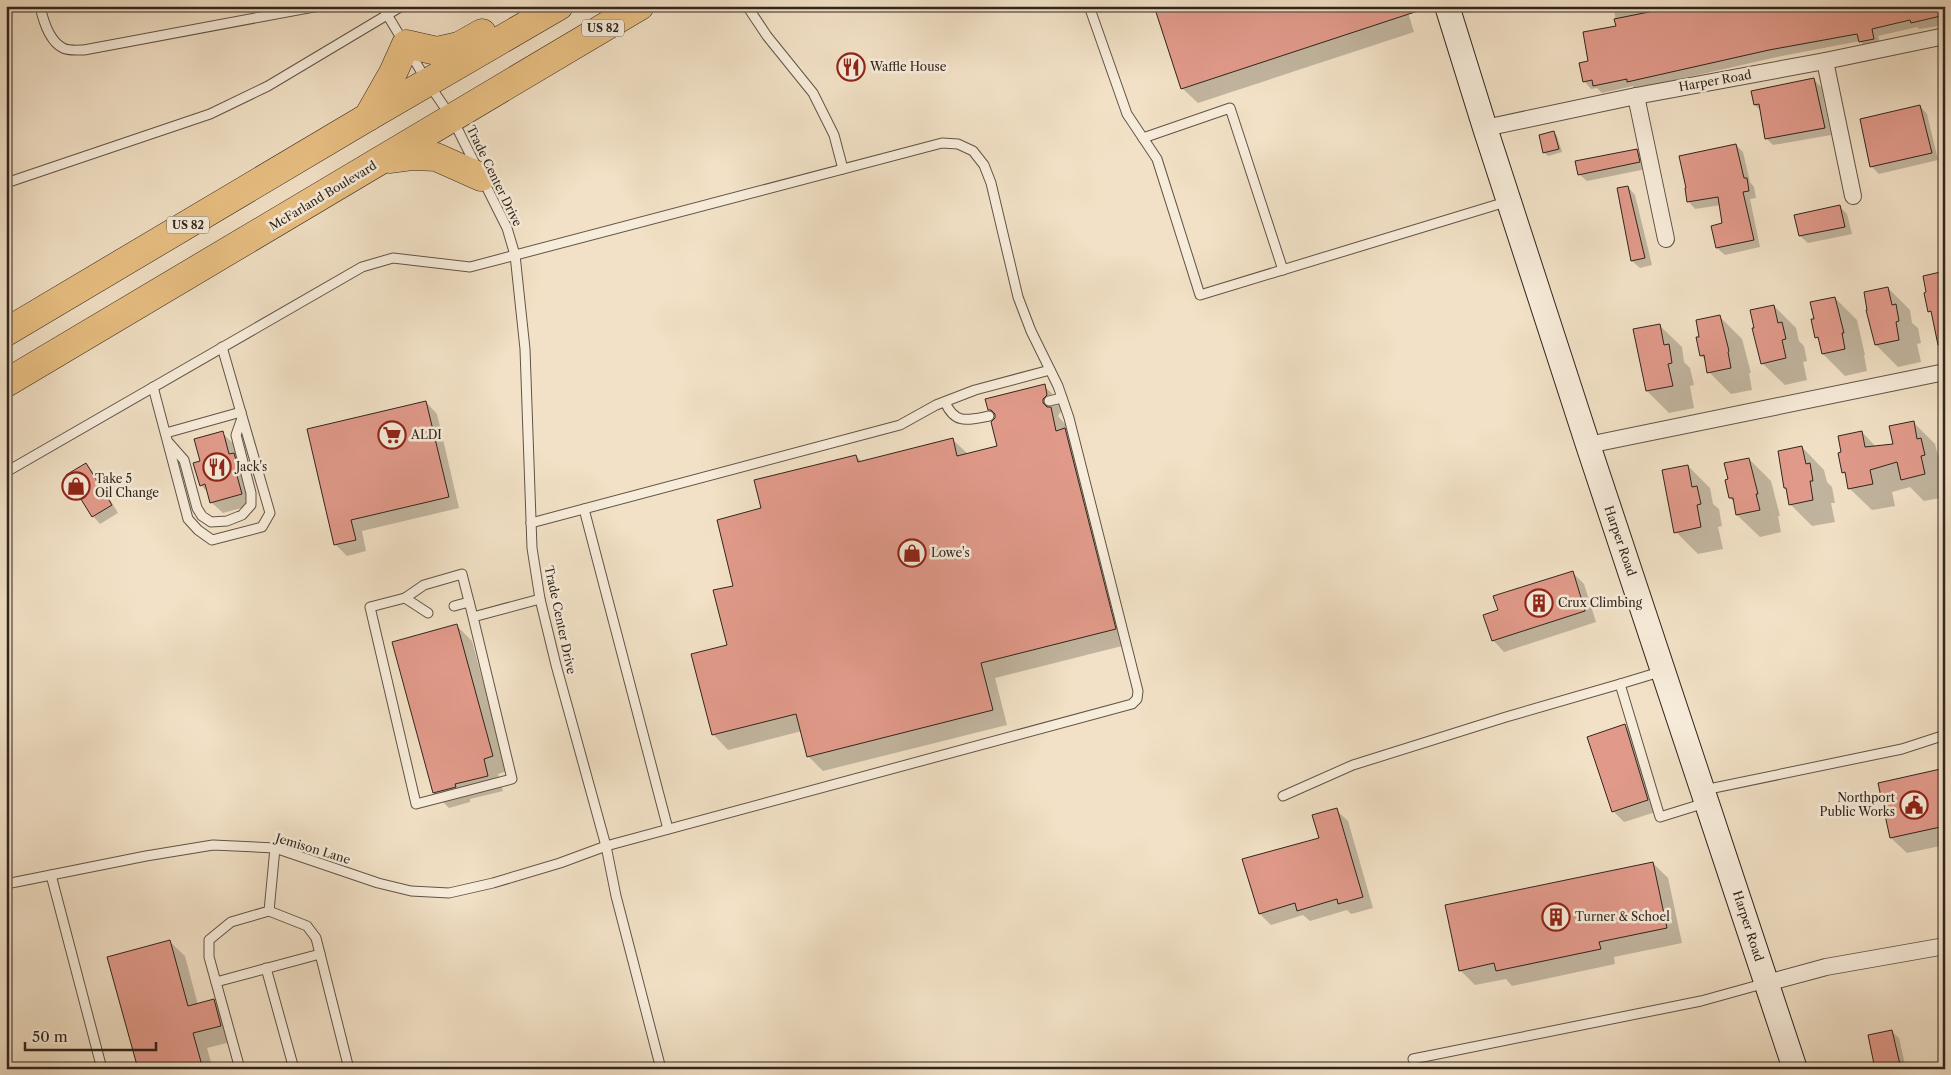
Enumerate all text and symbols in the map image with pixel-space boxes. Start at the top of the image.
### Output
road number: US 82 [582,19,624,36]
restaurant icon: Waffle House [836,52,866,82]
place label: Waffle House [869,59,947,74]
street label: Harper Road [1677,67,1753,94]
street label: Trade Center Drive [463,123,526,229]
street label: McFarland Boulevard [266,157,380,234]
road number: US 82 [167,216,209,234]
supermarket icon: ALDI [377,420,407,450]
place label: ALDI [410,427,442,442]
restaurant icon: Jack's [202,452,232,482]
place label: Jack's [234,459,267,474]
shop icon: Take 5 Oil Change [61,471,91,501]
place label: Take 5 Oil Change [95,471,159,500]
street label: Harper Road [1601,504,1640,579]
shop icon: Lowe's [897,538,927,568]
place label: Lowe's [931,545,970,560]
street label: Trade Center Drive [542,564,579,676]
building icon: Crux Climbing [1524,588,1554,618]
place label: Crux Climbing [1558,595,1643,610]
place label: Northport Public Works [1819,790,1896,819]
public building icon: Northport Public Works [1899,790,1929,820]
street label: Jemison Lane [272,829,353,867]
street label: Harper Road [1730,889,1767,964]
building icon: Turner & Schoel [1541,902,1571,932]
place label: Turner & Schoel [1575,909,1670,924]
scale bar [25,1020,156,1052]
text: 50 m [32,1027,68,1046]

